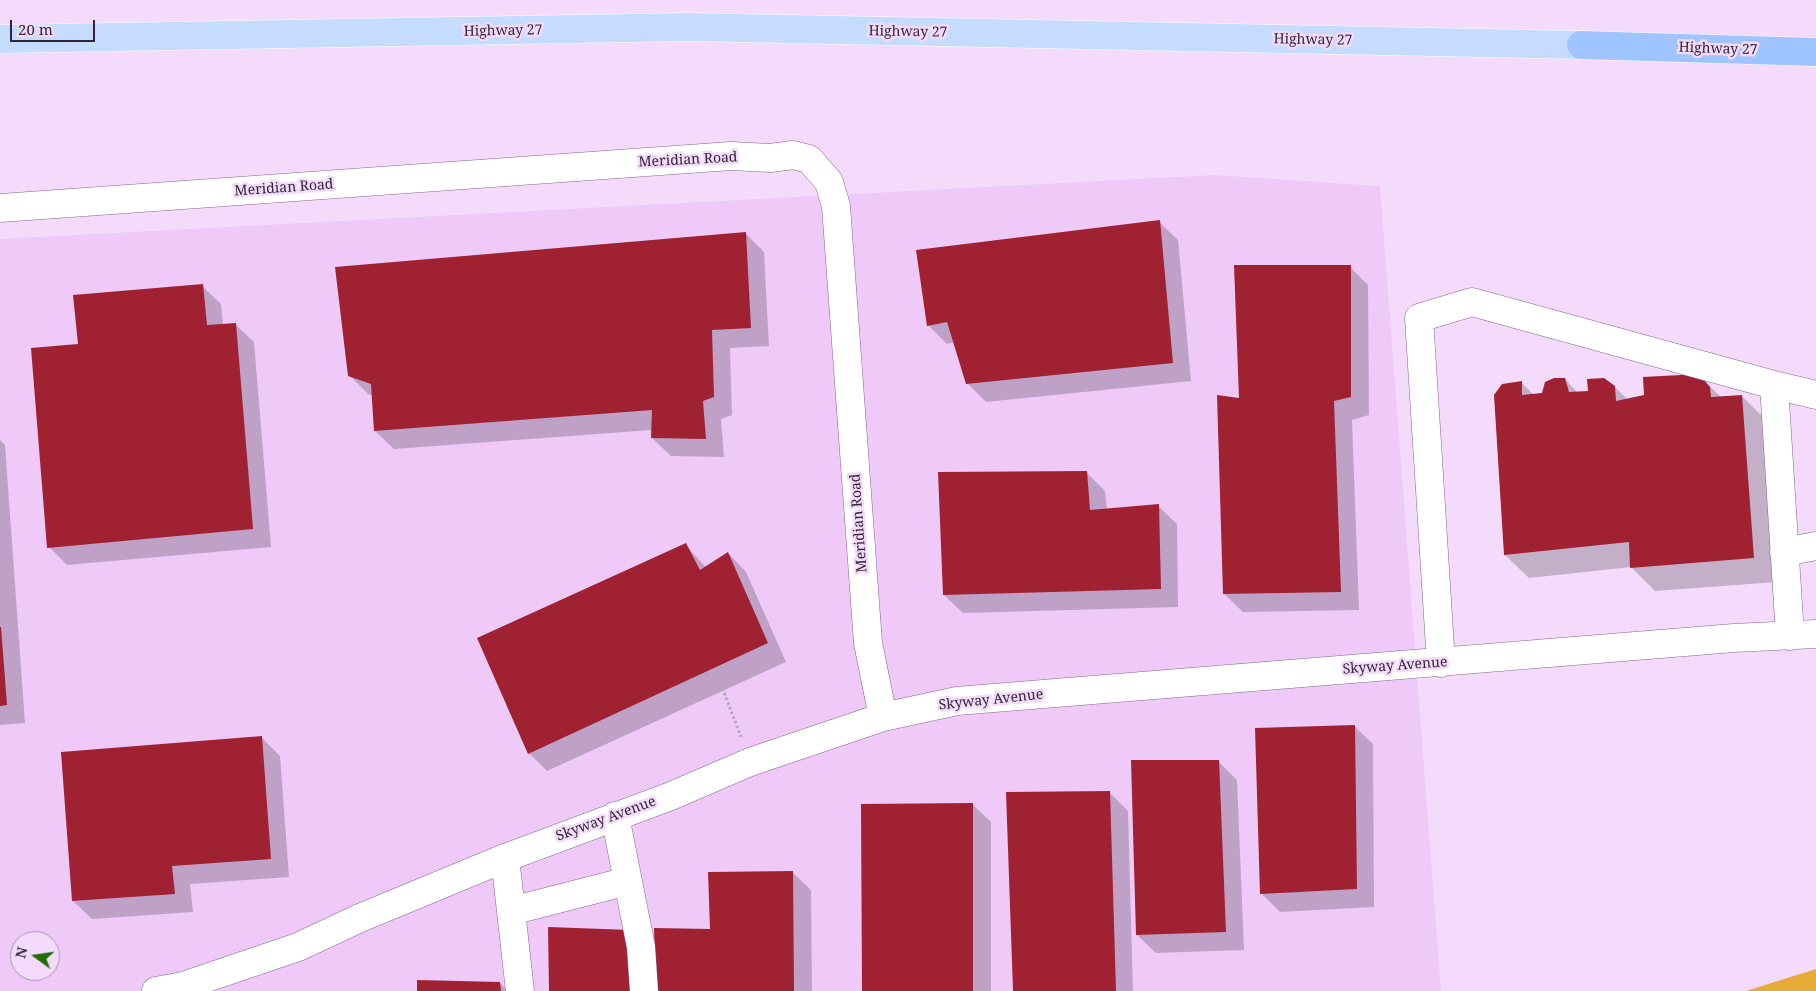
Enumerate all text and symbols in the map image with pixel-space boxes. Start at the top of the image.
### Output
scale bar [12,10,98,42]
text: 20 m [18,19,53,39]
street label: Highway 27 [463,22,543,40]
street label: Highway 27 [868,23,948,41]
street label: Highway 27 [1273,31,1353,49]
street label: Highway 27 [1678,39,1758,59]
street label: Meridian Road [638,149,738,171]
street label: Meridian Road [234,176,334,200]
street label: Meridian Road [847,473,871,573]
street label: Skyway Avenue [1342,654,1448,678]
street label: Skyway Avenue [938,686,1044,714]
street label: Skyway Avenue [554,793,658,845]
north arrow [10,931,60,981]
text: N [10,945,31,960]

